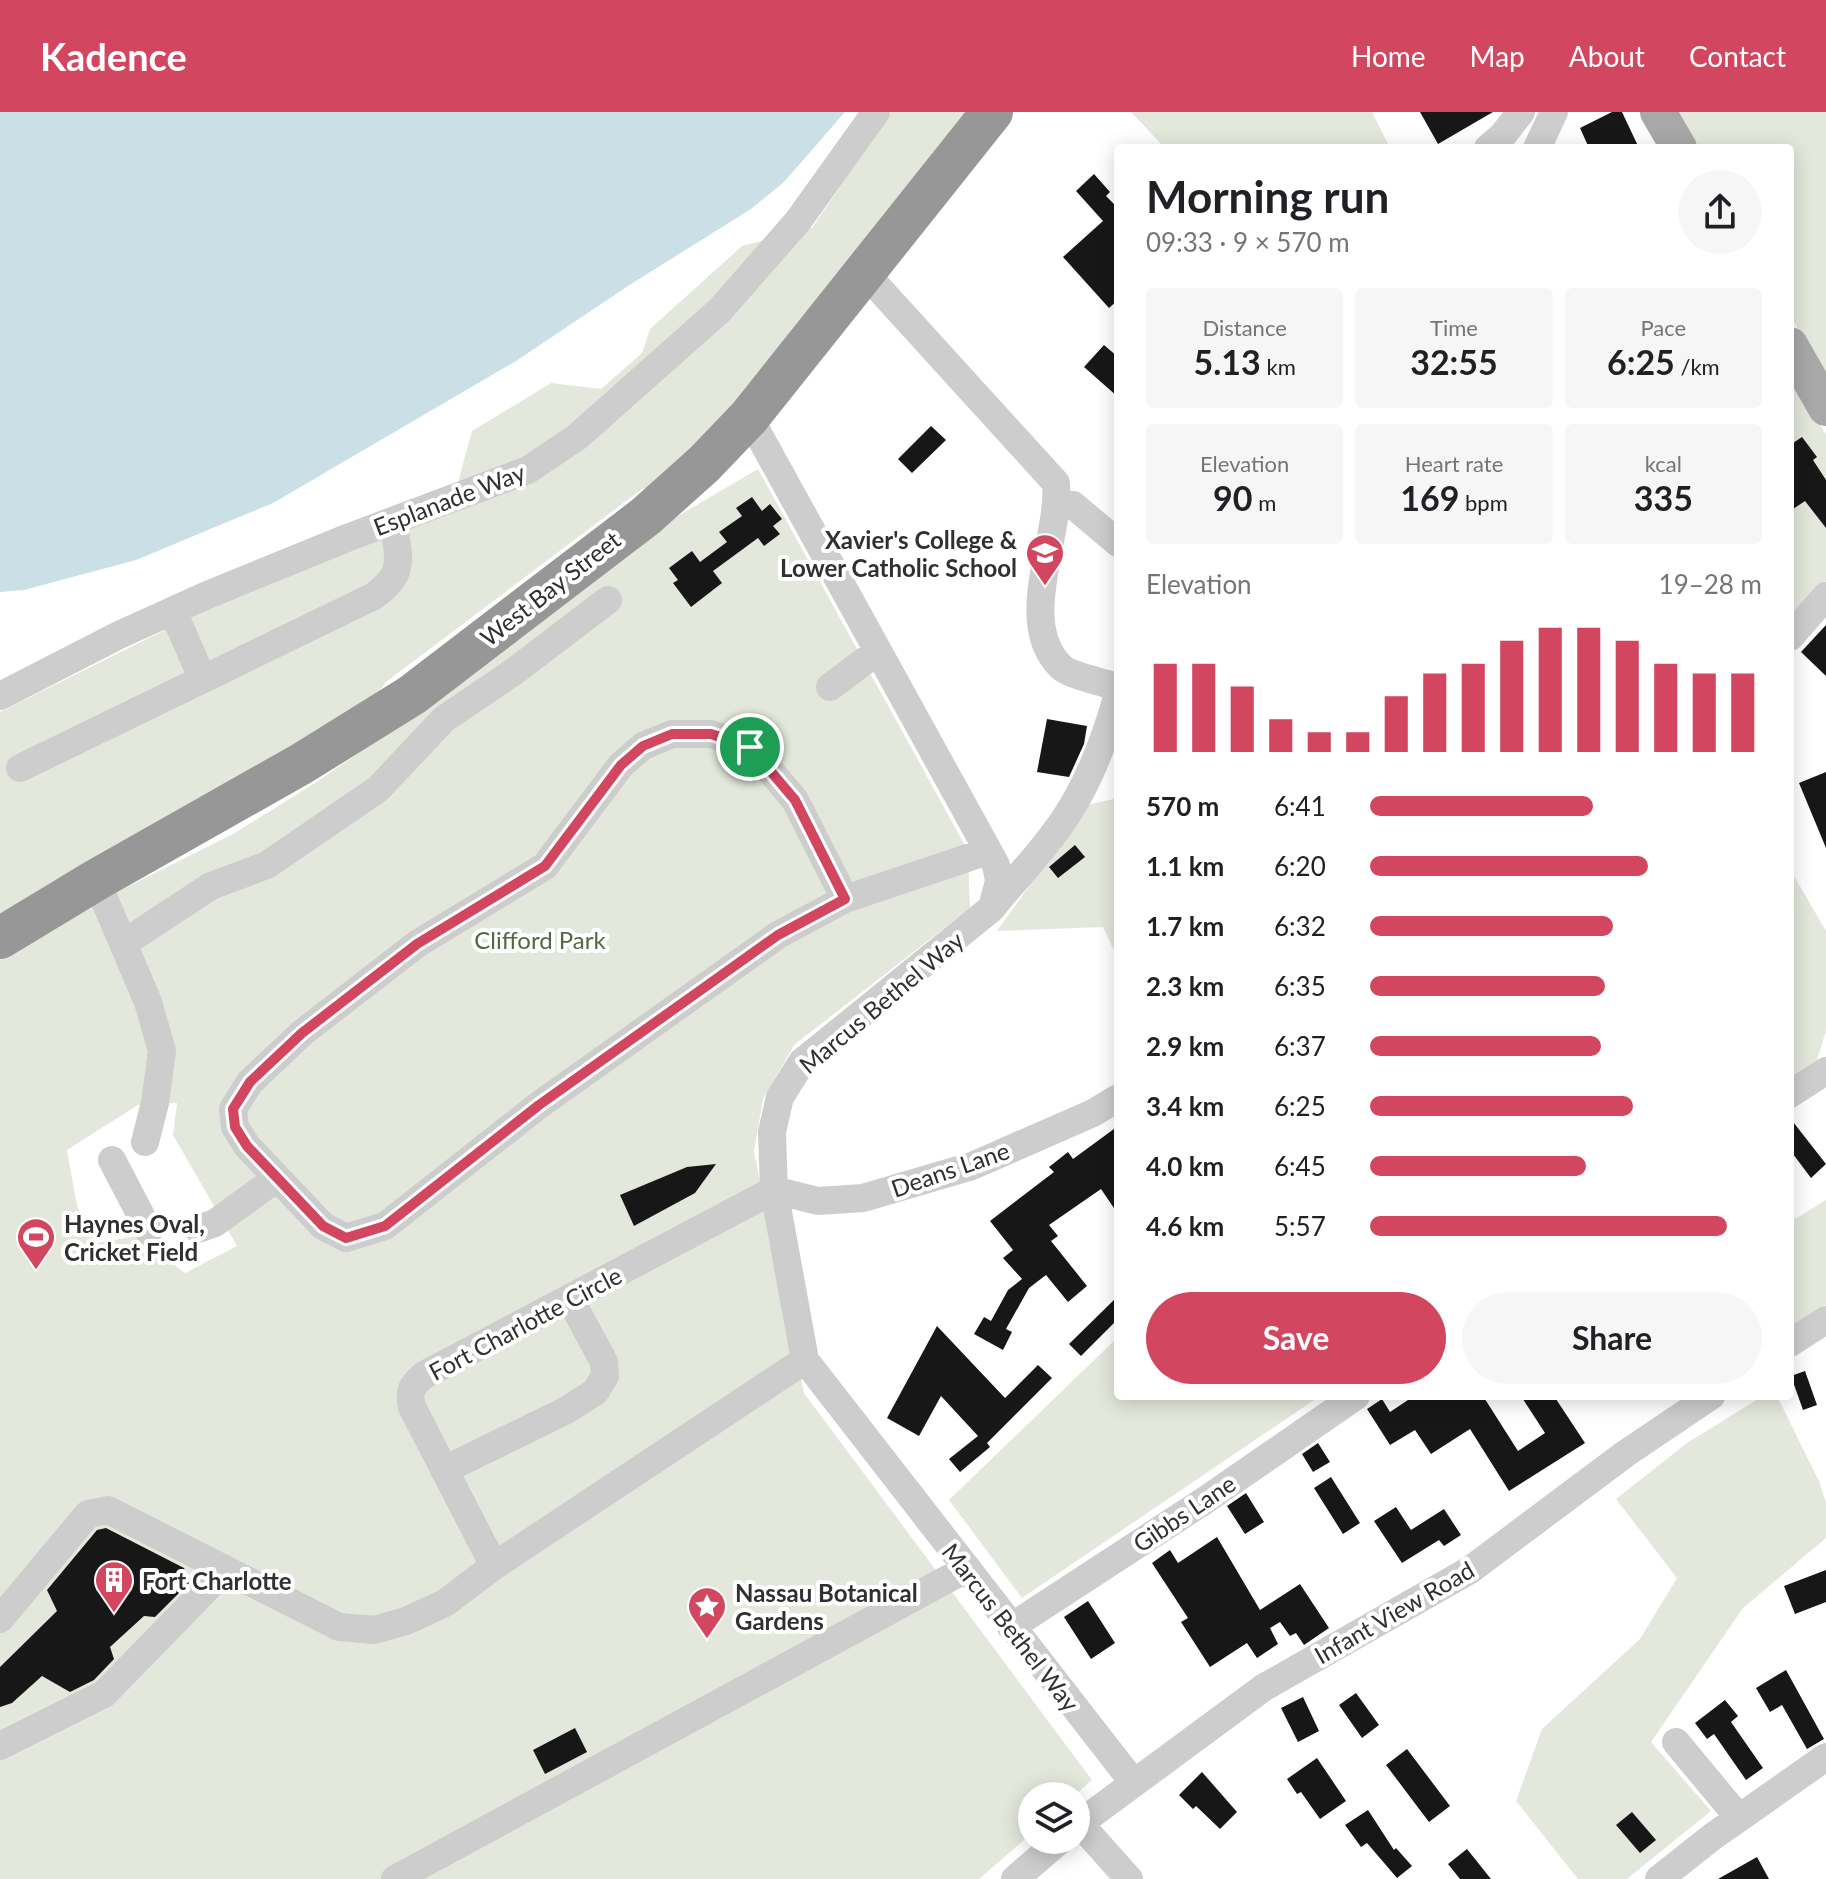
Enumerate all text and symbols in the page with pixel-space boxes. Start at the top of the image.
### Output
text: Kadence [40,33,187,79]
text: Home [1351,39,1426,73]
text: Map [1470,39,1525,73]
text: About [1569,39,1645,73]
text: Contact [1689,39,1786,73]
text: Morning run [1146,170,1389,222]
button: share [1678,170,1762,254]
text: 09:33 · 9 × 570 m [1146,226,1350,258]
text: Distance [1202,314,1287,341]
text: Time [1430,314,1478,341]
text: Pace [1640,314,1686,341]
text: 5.13 [1194,341,1261,382]
text: 32:55 [1410,341,1498,382]
text: 6:25 [1607,341,1675,382]
text: km [1261,353,1296,380]
text: /km [1675,353,1720,380]
text: Elevation [1200,450,1289,477]
text: Heart rate [1405,450,1503,477]
text: kcal [1645,450,1682,477]
street label: Esplanade Way [369,457,529,541]
text: 90 [1213,477,1253,518]
text: 169 [1400,477,1459,518]
text: 335 [1634,477,1693,518]
text: m [1253,489,1276,516]
text: bpm [1459,489,1508,516]
street label: West Bay Street [474,524,626,652]
place label: Xavier's College & Lower Catholic School [780,525,1018,582]
school or university icon: Xavier's College & Lower Catholic School [1024,532,1066,587]
text: Elevation [1146,568,1252,600]
text: 19–28 m [1659,568,1762,600]
pin [716,713,784,781]
icon: arrive [728,725,772,769]
text: 570 m [1146,790,1219,822]
text: 6:41 [1274,790,1326,822]
text: 1.1 km [1146,850,1224,882]
text: 6:20 [1274,850,1326,882]
text: 1.7 km [1146,910,1224,942]
text: 6:32 [1274,910,1326,942]
park label: Clifford Park [474,925,606,954]
street label: Marcus Bethel Way [793,925,969,1079]
text: 2.3 km [1146,970,1224,1002]
text: 6:35 [1274,970,1326,1002]
text: 2.9 km [1146,1030,1224,1062]
text: 6:37 [1274,1030,1326,1062]
text: 3.4 km [1146,1090,1224,1122]
text: 6:25 [1274,1090,1326,1122]
street label: Deans Lane [887,1135,1013,1203]
text: 4.0 km [1146,1150,1224,1182]
text: 6:45 [1274,1150,1326,1182]
place label: Haynes Oval, Cricket Field [64,1209,205,1266]
text: 4.6 km [1146,1210,1224,1242]
text: 5:57 [1274,1210,1326,1242]
sports icon: Haynes Oval, Cricket Field [15,1216,57,1271]
street label: Fort Charlotte Circle [424,1260,626,1386]
button: Save [1146,1292,1446,1384]
button: Share [1462,1292,1762,1384]
street label: Gibbs Lane [1127,1468,1241,1558]
street label: Marcus Bethel Way [936,1537,1086,1717]
street label: Infant View Road [1309,1555,1479,1669]
building icon: Fort Charlotte [93,1559,135,1614]
place label: Fort Charlotte [142,1566,292,1595]
place label: Nassau Botanical Gardens [735,1578,918,1635]
place icon: Nassau Botanical Gardens [686,1585,728,1640]
map controls [1018,1782,1090,1854]
button: layers [1018,1782,1090,1854]

